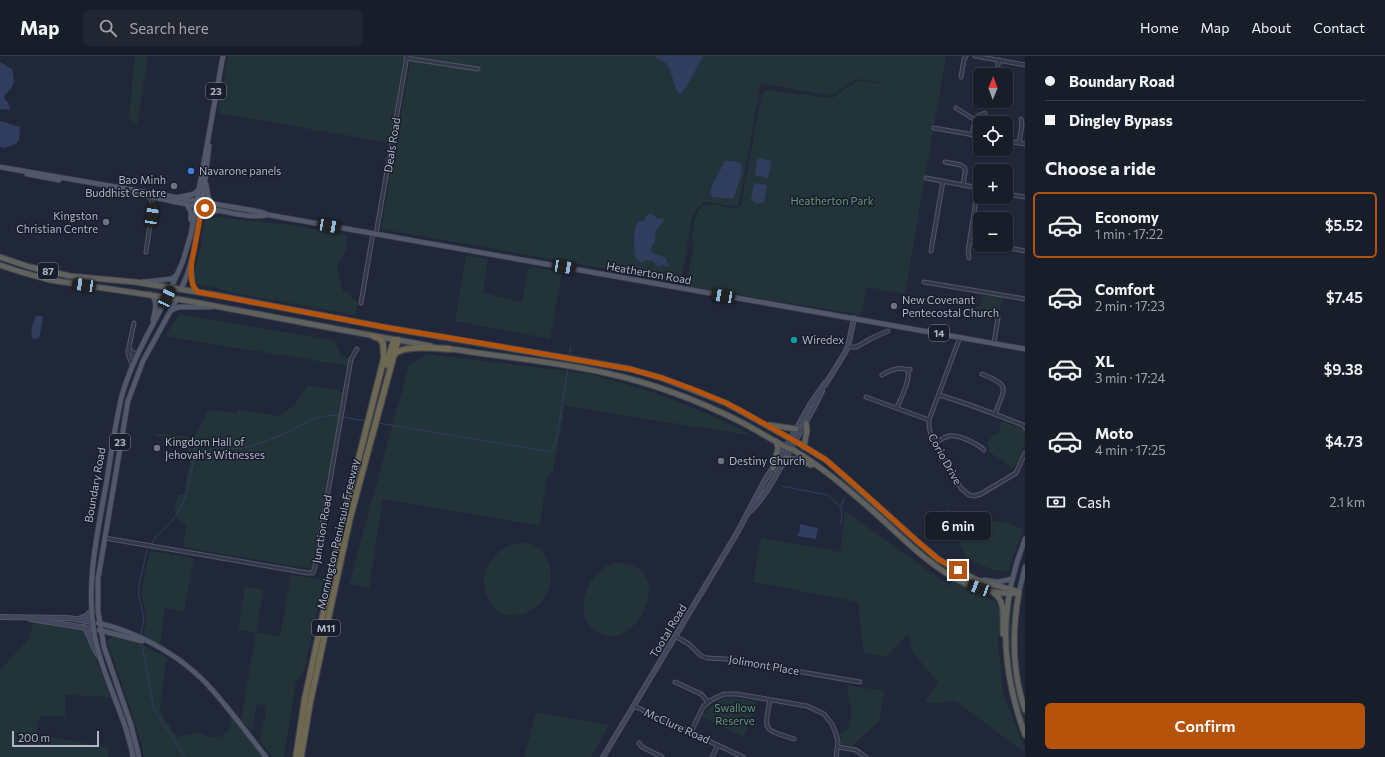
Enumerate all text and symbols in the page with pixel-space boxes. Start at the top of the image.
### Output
search box [83,10,363,46]
text: Map [20,16,59,39]
icon: search [97,17,119,39]
text: Search here [129,19,209,37]
text: Home [1140,19,1179,36]
text: Map [1201,19,1229,36]
text: About [1251,19,1291,36]
text: Contact [1313,19,1365,36]
north arrow [973,68,1013,108]
map controls [973,68,1013,252]
text: Boundary Road [1069,72,1175,90]
road number: 23 [206,83,226,99]
text: Dingley Bypass [1069,111,1173,129]
button: locate [973,116,1013,156]
street label: Deals Road [381,117,402,173]
text: Choose a ride [1045,157,1156,179]
place label: Navarone panels [199,164,281,177]
button: + [973,164,1013,204]
marker: Navarone panels [186,166,196,176]
place label: Bao Minh Buddhist Centre [85,173,166,199]
marker: Bao Minh Buddhist Centre [169,181,179,191]
park label: Heatherton Park [790,194,874,207]
route start [196,199,214,217]
car [144,202,160,228]
icon: car [1047,207,1083,243]
text: Economy [1095,208,1159,226]
place label: Kingston Christian Centre [16,209,98,235]
button: − [973,212,1013,252]
text: $5.52 [1325,216,1363,234]
marker: Kingston Christian Centre [101,217,111,227]
car [316,218,342,234]
text: 1 min · 17:22 [1095,226,1163,242]
car [551,259,577,275]
street label: Heatherton Road [606,259,693,286]
road number: 87 [38,263,58,279]
car [71,277,97,293]
icon: car [1047,279,1083,315]
text: Comfort [1095,280,1155,298]
car [156,284,178,310]
car [710,288,736,304]
text: $7.45 [1326,288,1363,306]
place label: New Covenant Pentecostal Church [902,293,999,319]
text: 2 min · 17:23 [1095,298,1165,314]
marker: New Covenant Pentecostal Church [889,301,899,311]
road number: 14 [929,325,949,341]
place label: Wiredex [802,333,844,346]
marker: Wiredex [789,335,799,345]
icon: car [1047,351,1083,387]
text: XL [1095,352,1114,370]
text: $9.38 [1324,360,1363,378]
text: 3 min · 17:24 [1095,370,1165,386]
icon: car [1047,423,1083,459]
text: Moto [1095,424,1134,442]
street label: Corio Drive [926,431,965,487]
text: $4.73 [1325,432,1363,450]
road number: 23 [110,434,130,450]
place label: Kingdom Hall of Jehovah's Witnesses [165,435,265,462]
text: 4 min · 17:25 [1095,442,1166,458]
marker: Kingdom Hall of Jehovah's Witnesses [152,443,162,453]
street label: Boundary Road [81,446,108,524]
place label: Destiny Church [729,454,805,467]
marker: Destiny Church [716,456,726,466]
street label: Mornington Peninsula Freeway [314,457,361,610]
icon: cash [1045,491,1067,513]
text: Cash [1077,493,1111,511]
street label: Junction Road [309,494,335,564]
text: 2.1 km [1329,494,1365,510]
callout: 6 min [925,512,991,540]
text: 6 min [942,518,974,534]
route end [949,561,967,579]
car [966,578,992,598]
street label: Tootal Road [647,602,689,660]
road number: M11 [312,620,340,636]
street label: Jolimont Place [728,652,800,678]
park label: Swallow Reserve [714,701,756,727]
button: Confirm [1045,703,1365,749]
street label: McClure Road [642,705,712,746]
scale bar [12,729,99,748]
text: 200 m [18,731,50,744]

